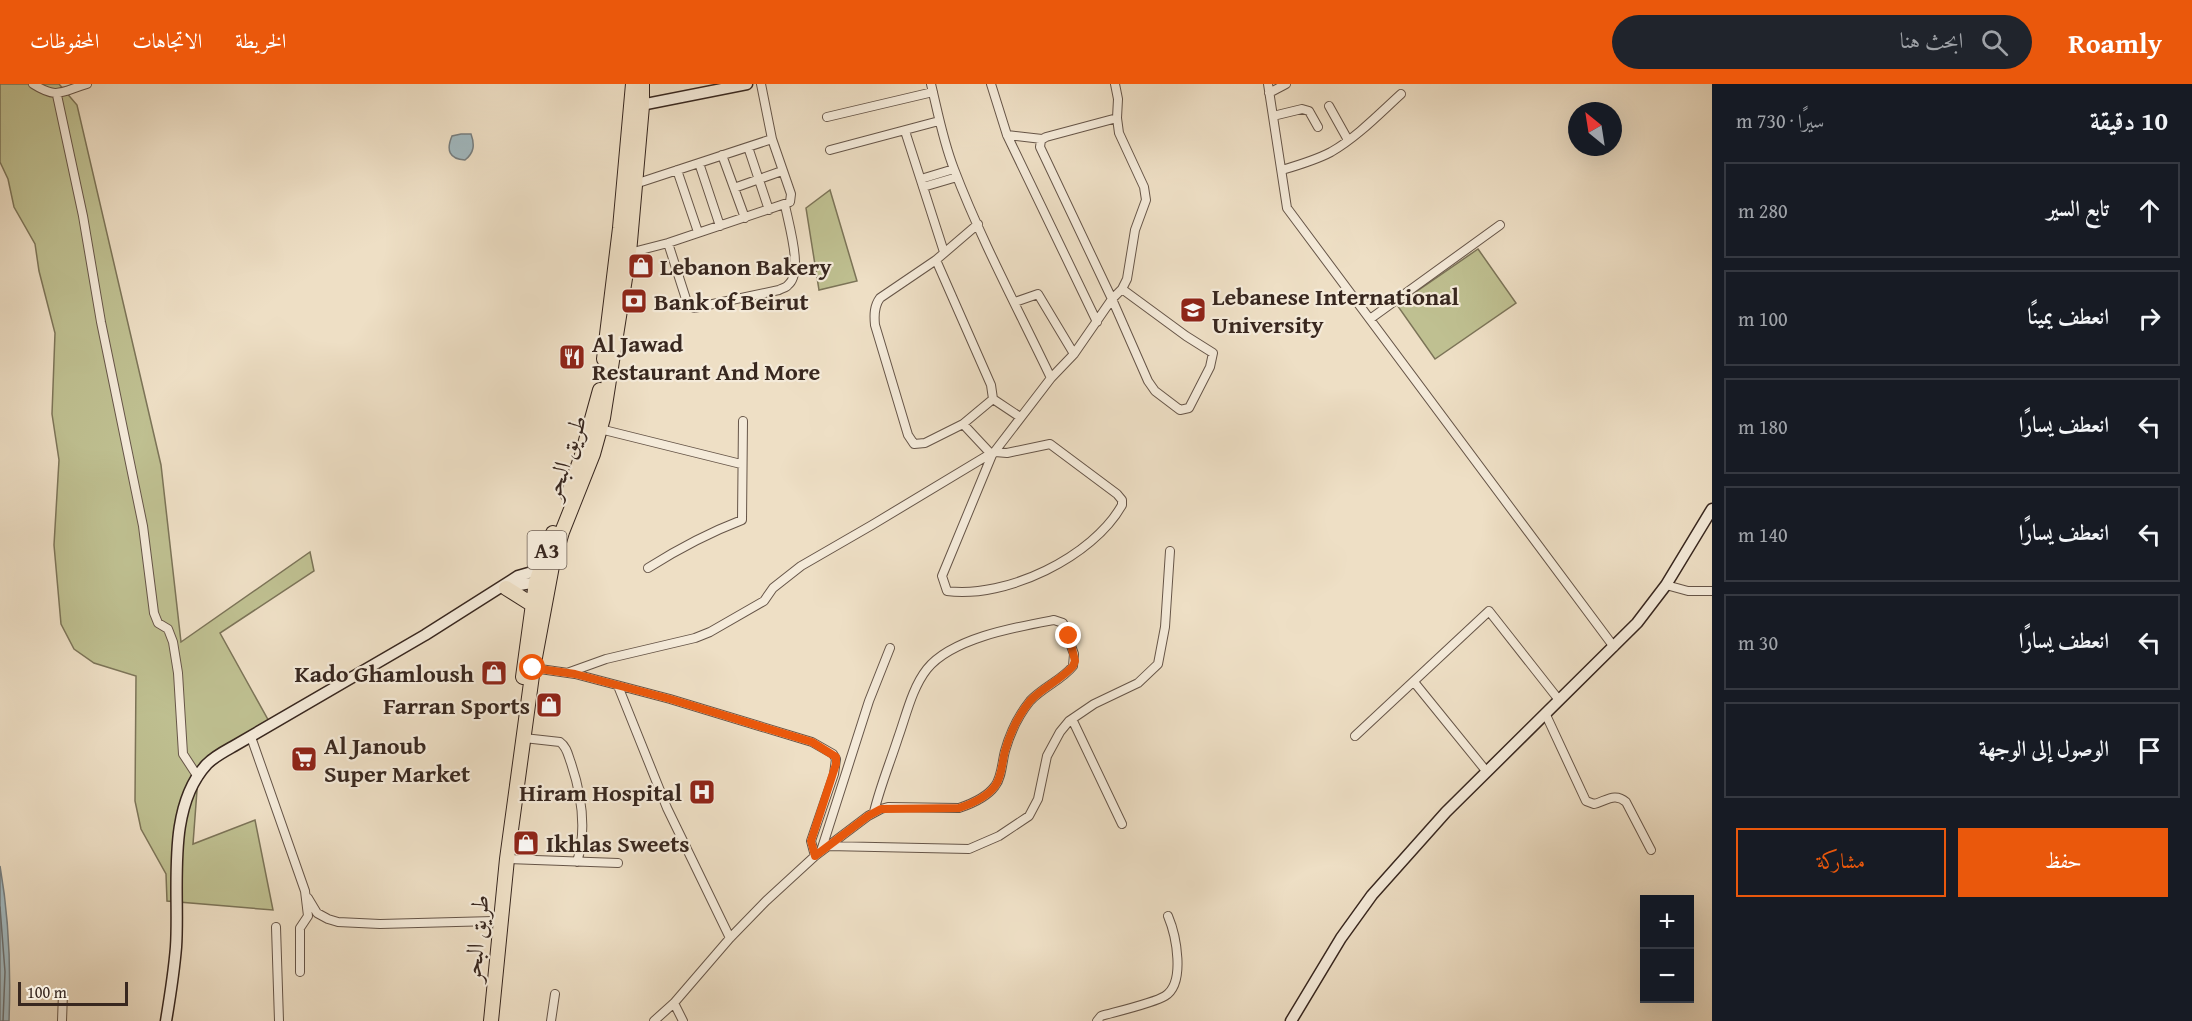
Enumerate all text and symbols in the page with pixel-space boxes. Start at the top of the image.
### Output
search box [1612,15,2032,69]
text: Roamly [2068,22,2162,63]
text: ابحث هنا [1900,24,1963,56]
text: المحفوظات [30,25,99,56]
text: الاتجاهات [132,25,202,56]
text: الخريطة [235,25,286,56]
icon: search [1978,26,2011,59]
text: 10 دقيقة [2090,101,2168,140]
north arrow [1568,102,1622,156]
text: سيرًا · 730 m [1736,106,1824,135]
text: تابع السير [2047,192,2109,224]
icon: ahead [2133,194,2166,227]
text: 280 m [1738,196,1788,225]
place label: Lebanon Bakery [660,249,832,284]
shop icon: Lebanon Bakery [626,251,656,281]
place label: Lebanese International University [1212,279,1459,342]
place label: Bank of Beirut [654,284,809,319]
bank icon: Bank of Beirut [619,286,649,316]
school or university icon: Lebanese International University [1178,295,1208,325]
text: انعطف يمينًا [2028,300,2109,332]
icon: right [2133,302,2166,335]
text: 100 m [1738,304,1788,333]
place label: Al Jawad Restaurant And More [592,326,820,389]
restaurant icon: Al Jawad Restaurant And More [557,342,587,372]
text: انعطف يسارًا [2019,408,2109,440]
street label: طريق البحر [533,410,596,507]
icon: left [2133,410,2166,443]
text: 180 m [1738,412,1788,441]
text: انعطف يسارًا [2019,516,2109,548]
icon: left [2133,518,2166,551]
text: 140 m [1738,520,1788,549]
road number: A3 [528,531,566,569]
route end [1055,622,1081,648]
text: انعطف يسارًا [2019,624,2109,656]
icon: left [2133,626,2166,659]
text: 30 m [1738,628,1778,657]
route start [519,654,545,680]
place label: Kado Ghamloush [295,656,474,691]
shop icon: Kado Ghamloush [479,658,509,688]
place label: Farran Sports [383,688,530,723]
shop icon: Farran Sports [534,690,564,720]
place label: Al Janoub Super Market [324,728,470,791]
text: الوصول إلى الوجهة [1979,732,2109,764]
icon: arrive [2133,734,2166,767]
supermarket icon: Al Janoub Super Market [289,744,319,774]
place label: Hiram Hospital [519,775,683,810]
hospital icon: Hiram Hospital [687,777,717,807]
place label: Ikhlas Sweets [546,826,690,861]
shop icon: Ikhlas Sweets [511,828,541,858]
button: مشاركة [1736,828,1946,897]
button: حفظ [1958,828,2168,897]
street label: طريق البحر [454,893,498,986]
map controls [1640,895,1694,1003]
button: + [1640,895,1694,949]
button: − [1640,949,1694,1003]
scale bar [18,979,128,1006]
text: 100 m [27,980,67,1004]

